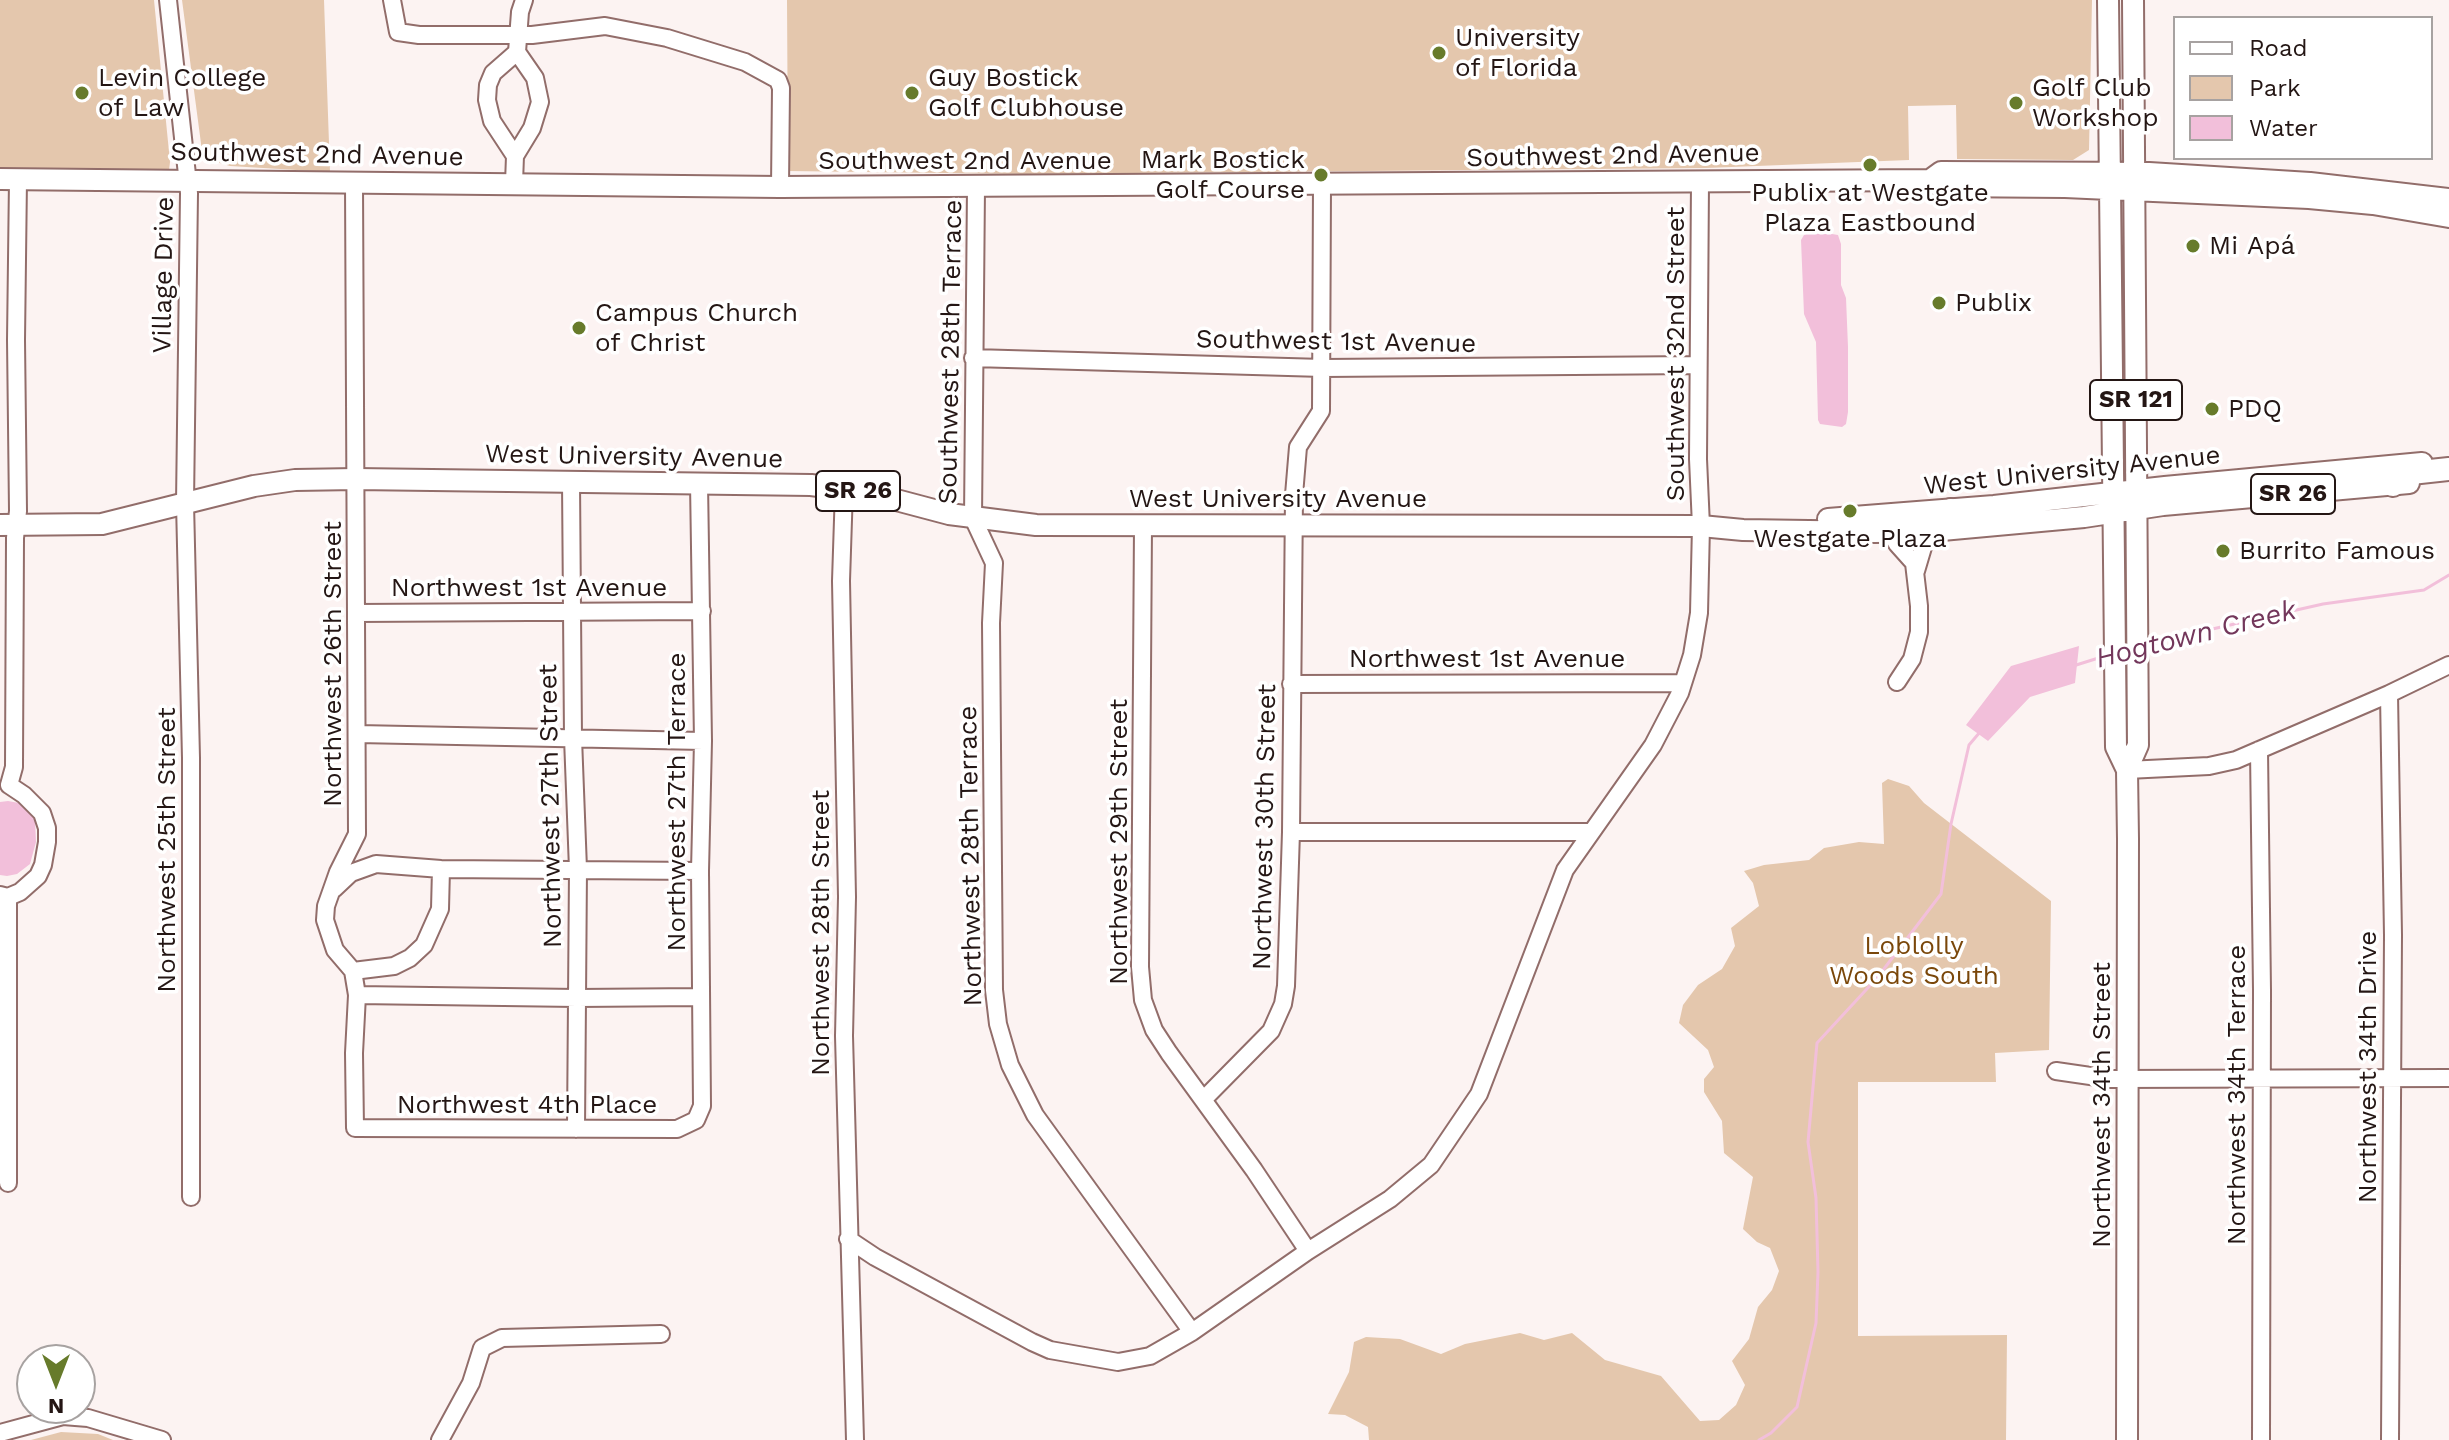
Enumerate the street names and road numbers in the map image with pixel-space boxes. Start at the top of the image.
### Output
street label: Southwest 2nd Avenue [170,137,464,173]
street label: Southwest 2nd Avenue [1466,138,1760,174]
street label: Southwest 2nd Avenue [818,145,1112,177]
street label: Village Drive [147,196,181,354]
street label: Southwest 28th Terrace [933,199,969,505]
street label: Southwest 32nd Street [1660,207,1692,501]
street label: Southwest 1st Avenue [1196,324,1476,360]
road number: SR 121 [2090,380,2182,420]
street label: West University Avenue [485,439,783,475]
street label: West University Avenue [1922,440,2222,502]
road number: SR 26 [816,471,900,511]
road number: SR 26 [2251,474,2335,514]
street label: West University Avenue [1129,483,1427,515]
street label: Northwest 26th Street [317,521,349,807]
street label: Northwest 1st Avenue [391,572,667,604]
street label: Northwest 1st Avenue [1349,643,1625,675]
street label: Northwest 27th Terrace [661,653,693,951]
street label: Northwest 27th Street [533,664,569,948]
street label: Northwest 30th Street [1247,684,1283,970]
street label: Northwest 29th Street [1103,699,1135,985]
street label: Northwest 28th Terrace [953,705,989,1007]
street label: Northwest 25th Street [151,707,183,993]
street label: Northwest 28th Street [805,790,837,1076]
street label: Northwest 34th Drive [2352,931,2384,1203]
street label: Northwest 34th Terrace [2221,945,2253,1245]
street label: Northwest 34th Street [2086,962,2118,1248]
street label: Northwest 4th Place [397,1089,657,1121]

